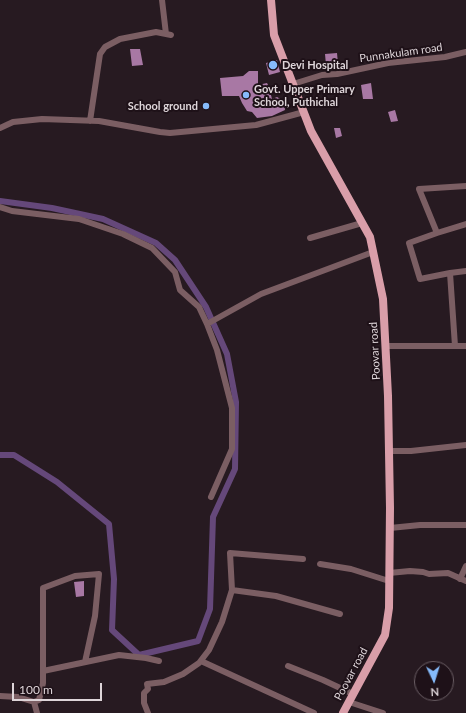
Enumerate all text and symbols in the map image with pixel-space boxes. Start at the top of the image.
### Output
street label: Punnakulam road [359,41,443,65]
place label: Devi Hospital [282,58,348,72]
marker: Devi Hospital [267,59,279,71]
place label: Govt. Upper Primary School, Puthichal [254,82,355,108]
marker: Govt. Upper Primary School, Puthichal [241,90,251,100]
place label: School ground [128,99,198,113]
marker: School ground [201,101,211,111]
street label: Poovar road [367,322,383,380]
street label: Poovar road [332,645,370,703]
north arrow [414,661,454,701]
scale bar [14,675,104,701]
text: 100 m [19,682,53,697]
text: N [430,686,439,699]

